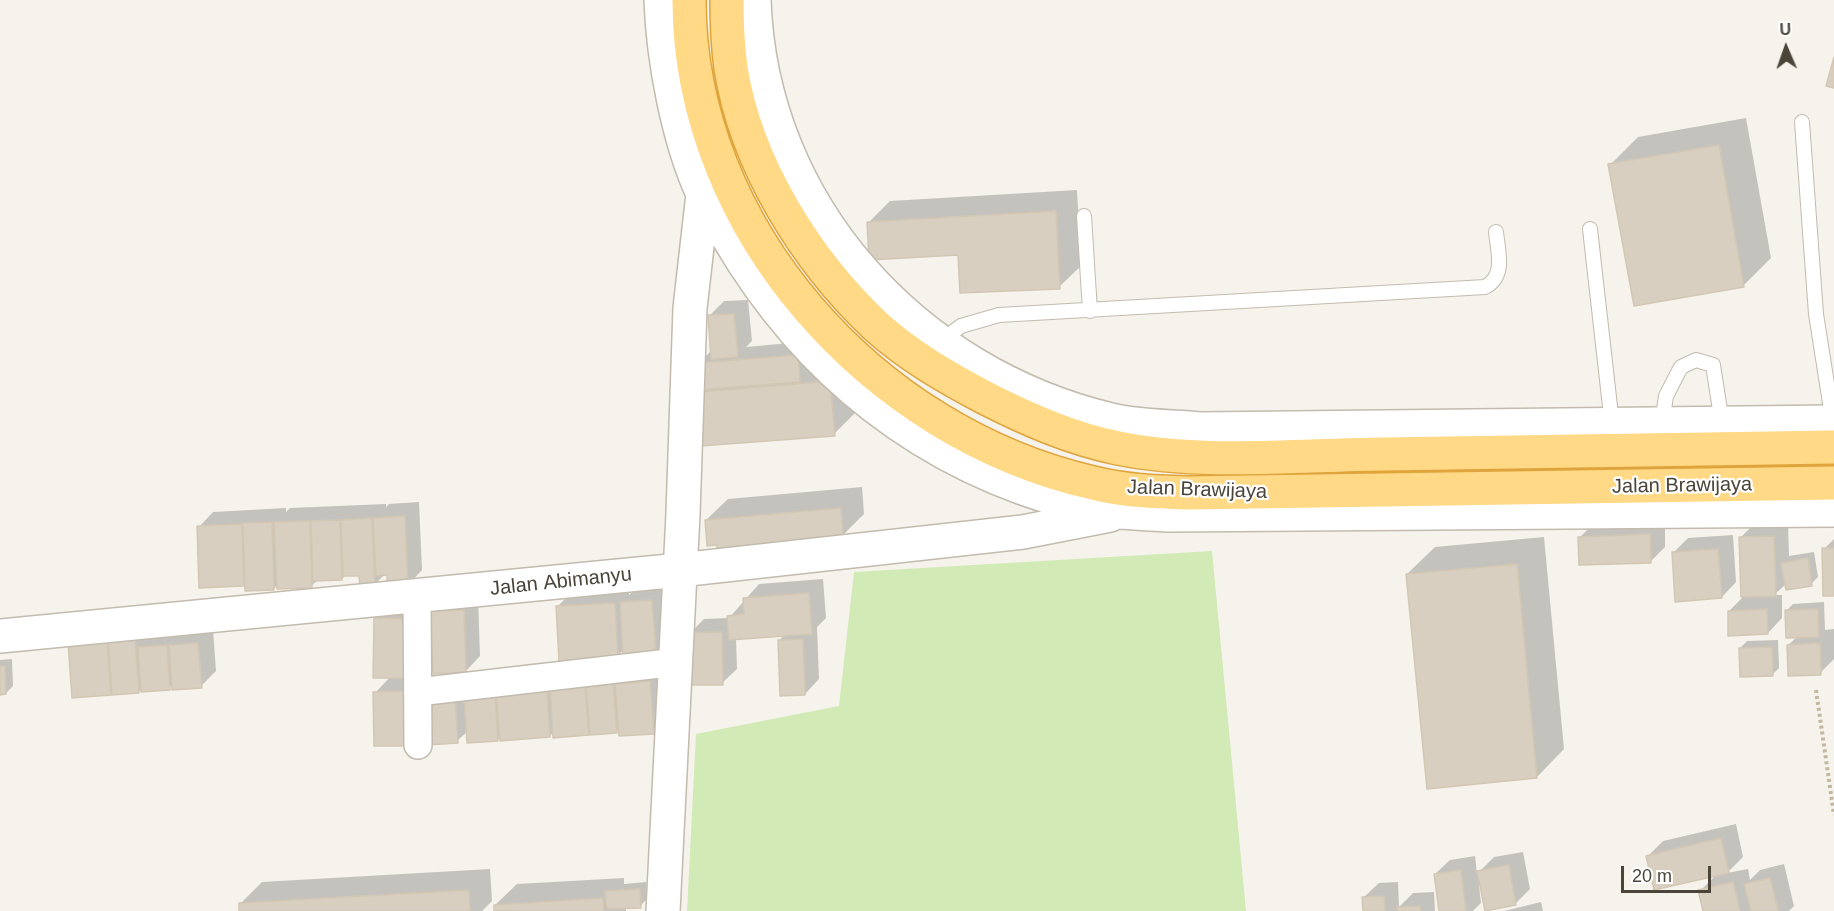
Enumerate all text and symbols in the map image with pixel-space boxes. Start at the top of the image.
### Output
north arrow [1756,18,1816,78]
text: U [1779,21,1791,38]
street label: Jalan Brawijaya [1612,473,1752,499]
street label: Jalan Brawijaya [1127,476,1267,504]
street label: Jalan Abimanyu [489,563,633,601]
scale bar [1624,854,1714,892]
text: 20 m [1632,866,1672,886]

